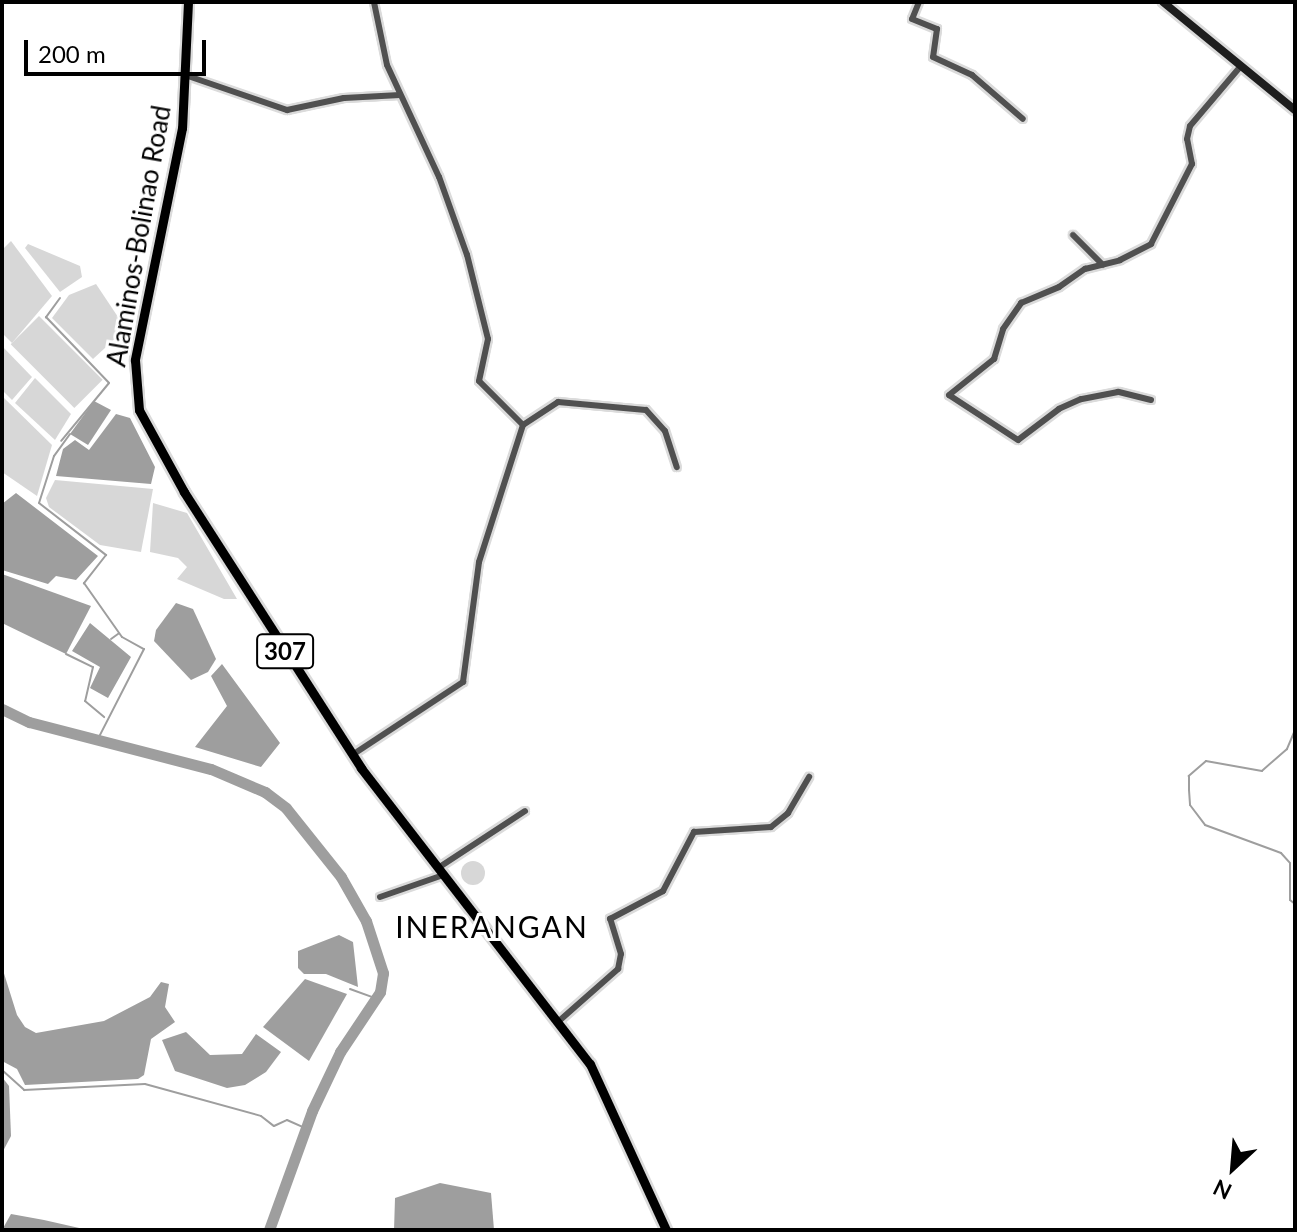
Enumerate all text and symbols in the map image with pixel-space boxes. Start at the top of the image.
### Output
scale bar [28,24,210,74]
text: 200 m [38,39,106,68]
street label: Alaminos-Bolinao Road [101,103,177,369]
road number: 307 [255,631,315,671]
district label: INERANGAN [395,908,589,944]
north arrow [1193,1128,1273,1208]
text: N [1209,1174,1236,1206]

